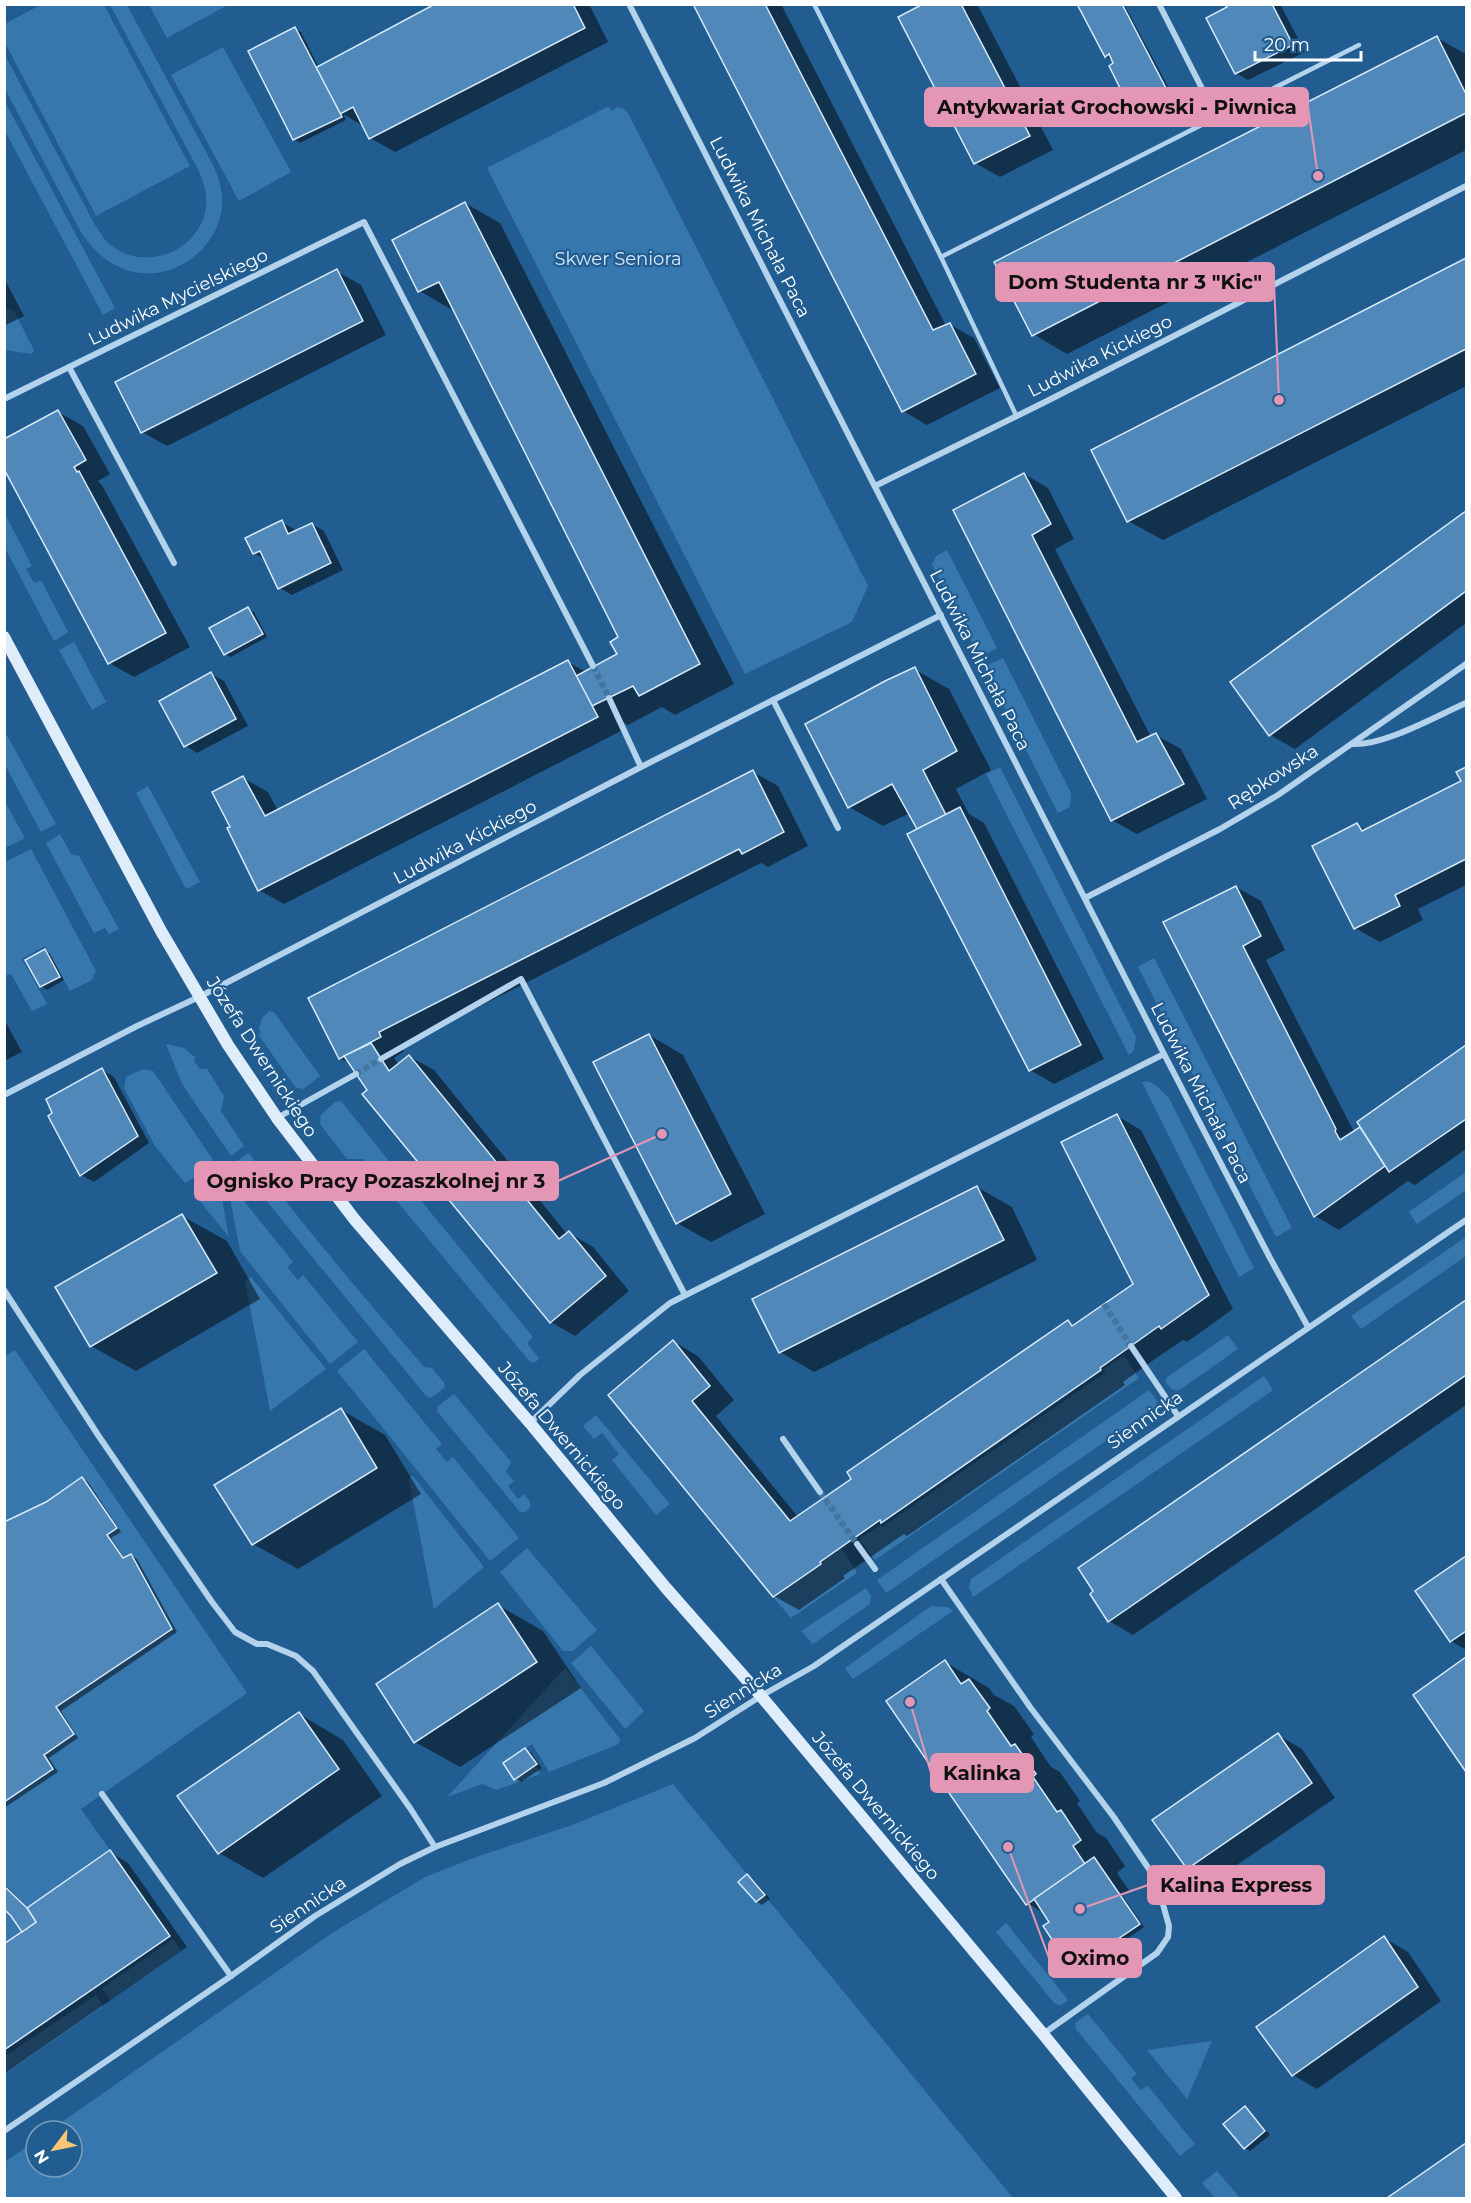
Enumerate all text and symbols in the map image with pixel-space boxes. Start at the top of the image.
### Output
scale bar [1255,24,1362,62]
text: 20 m [1264,34,1310,56]
callout: Antykwariat Grochowski - Piwnica [925,88,1308,126]
text: Antykwariat Grochowski - Piwnica [936,95,1297,119]
street label: Ludwika Michała Paca [705,133,815,321]
street label: Ludwika Mycielskiego [84,244,272,350]
park label: Skwer Seniora [554,248,682,270]
callout: Dom Studenta nr 3 "Kic" [996,263,1274,301]
text: Dom Studenta nr 3 "Kic" [1008,270,1262,294]
street label: Ludwika Kickiego [1024,310,1176,402]
street label: Ludwika Michała Paca [925,566,1035,754]
street label: Rębkowska [1224,740,1322,814]
street label: Ludwika Kickiego [390,795,540,889]
street label: Józefa Dwernickiego [201,972,322,1141]
street label: Ludwika Michała Paca [1146,999,1256,1187]
callout: Ognisko Pracy Pozaszkolnej nr 3 [195,1162,558,1200]
text: Ognisko Pracy Pozaszkolnej nr 3 [207,1169,546,1193]
street label: Józefa Dwernickiego [493,1357,630,1515]
street label: Siennicka [1103,1386,1187,1454]
street label: Siennicka [700,1659,786,1723]
street label: Józefa Dwernickiego [807,1727,944,1885]
callout: Kalinka [931,1754,1033,1792]
text: Kalinka [943,1761,1021,1785]
callout: Kalina Express [1148,1866,1324,1904]
street label: Siennicka [266,1872,350,1938]
text: Kalina Express [1160,1873,1312,1897]
callout: Oximo [1049,1939,1141,1977]
text: Oximo [1061,1946,1129,1970]
north arrow [24,2119,84,2179]
text: N [30,2146,53,2167]

